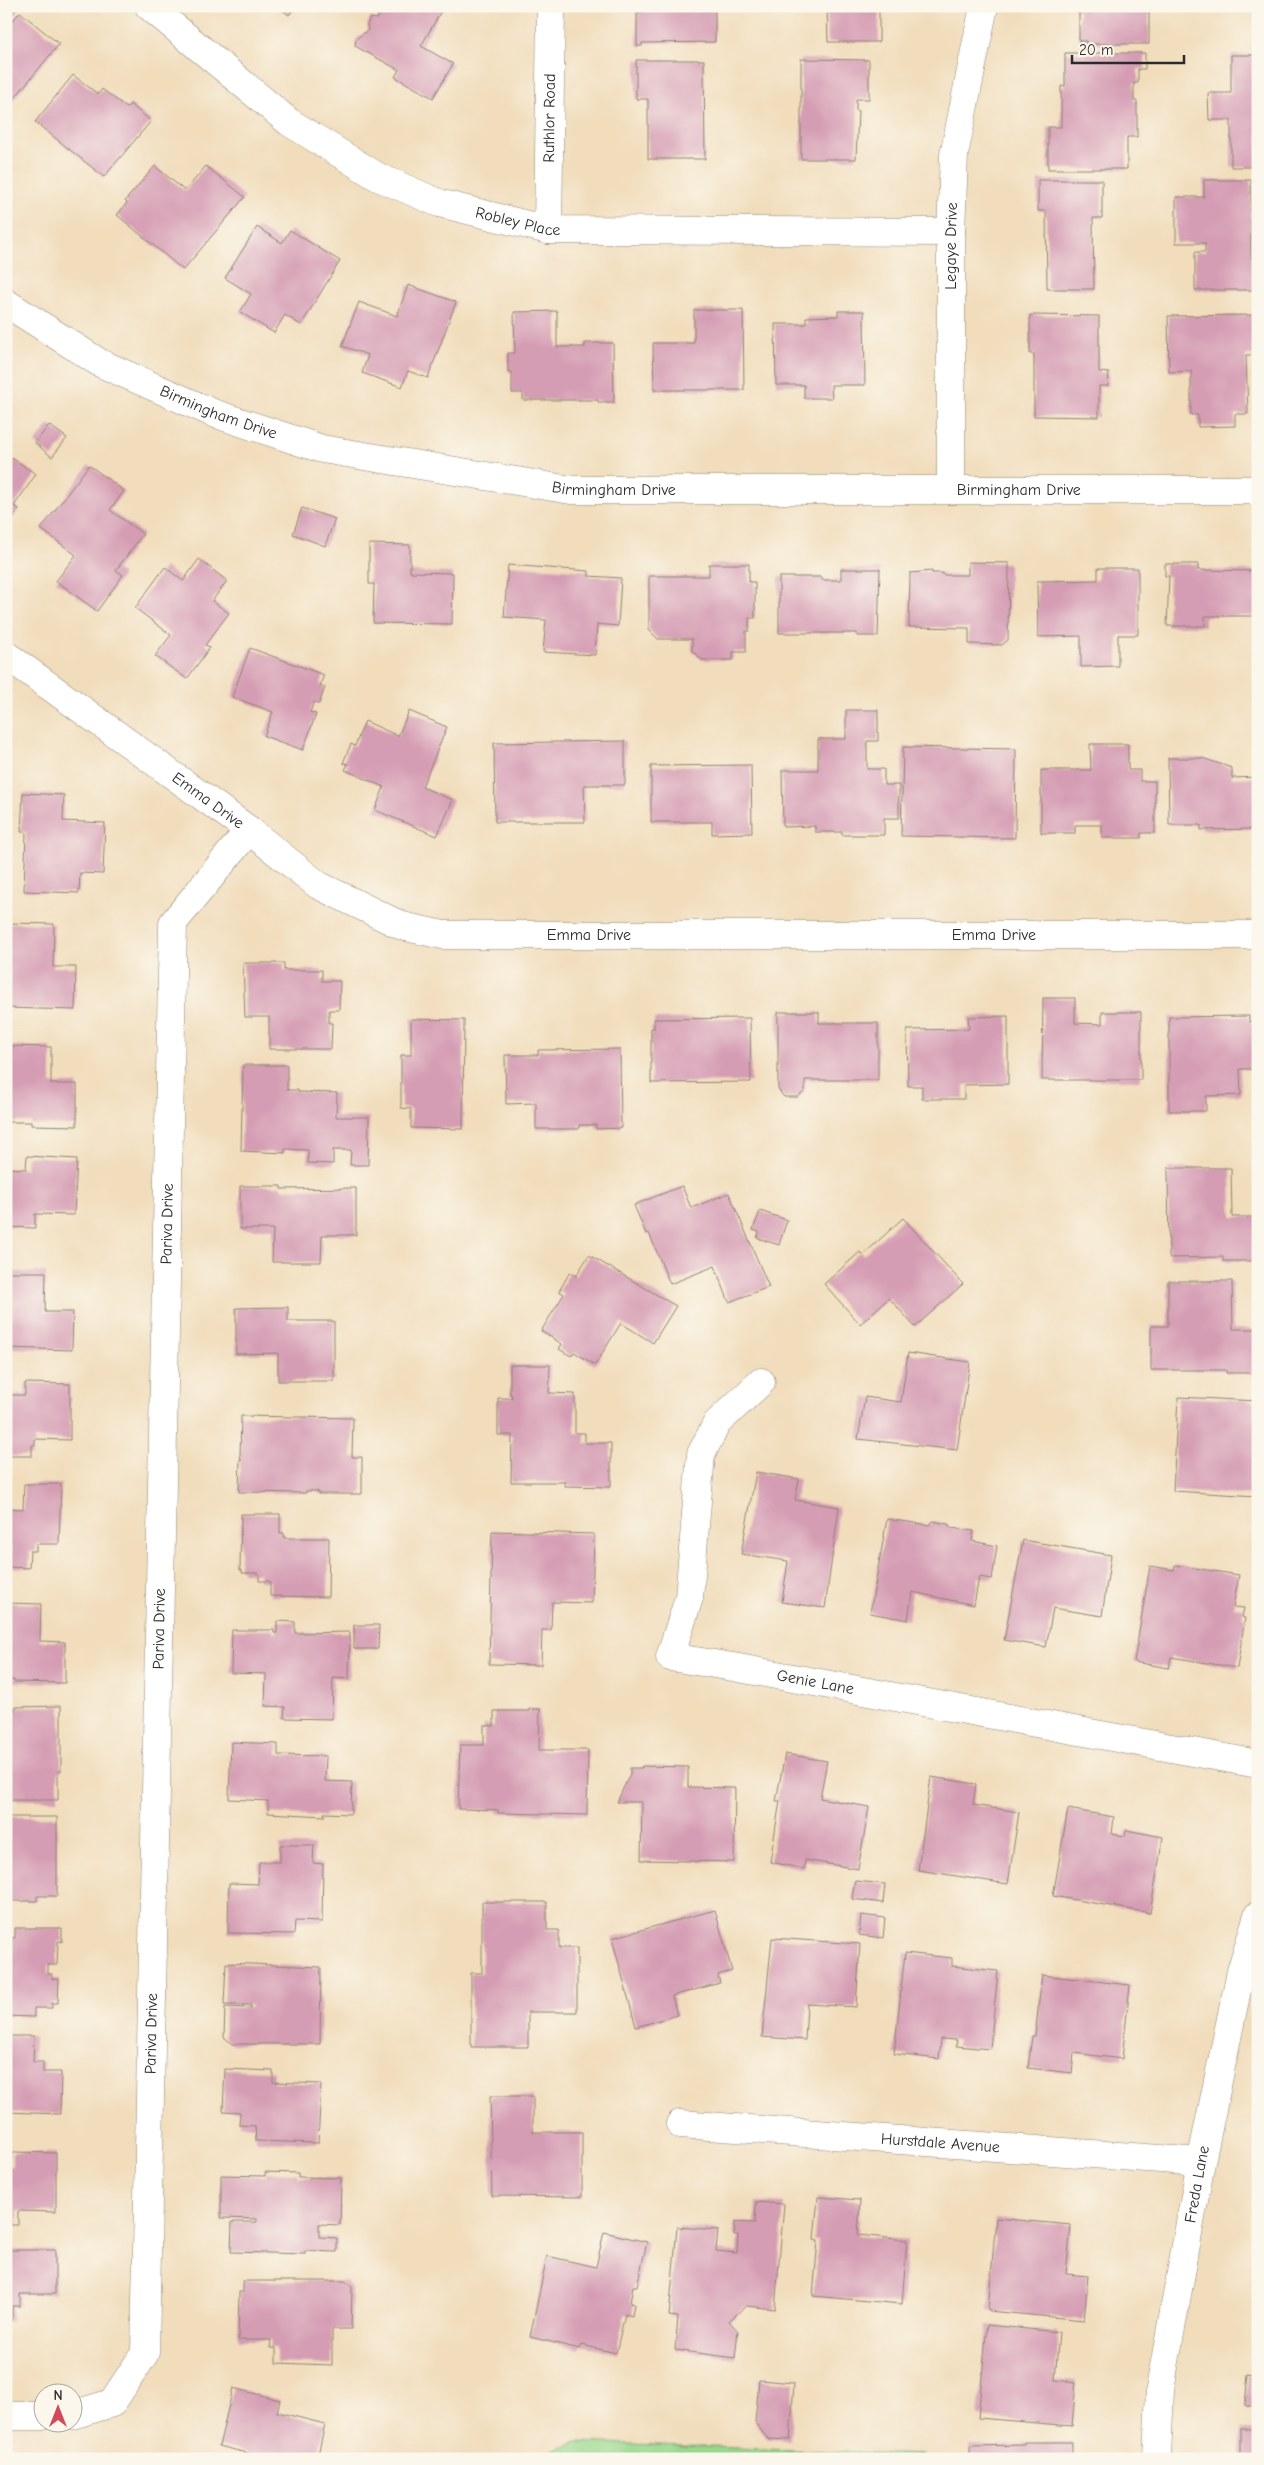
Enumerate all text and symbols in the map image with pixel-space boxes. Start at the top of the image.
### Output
scale bar [1072,32,1184,64]
text: 20 m [1079,41,1113,59]
street label: Ruthlor Road [540,73,559,163]
street label: Legaye Drive [942,202,961,290]
street label: Robley Place [474,203,560,239]
street label: Birmingham Drive [157,382,279,443]
street label: Birmingham Drive [551,478,676,499]
street label: Birmingham Drive [957,481,1081,499]
street label: Emma Drive [169,769,247,832]
street label: Emma Drive [547,926,631,944]
street label: Emma Drive [952,926,1036,944]
street label: Pariva Drive [157,1183,177,1265]
street label: Pariva Drive [149,1588,169,1670]
street label: Genie Lane [775,1666,855,1698]
street label: Pariva Drive [141,1993,161,2074]
street label: Hurstdale Avenue [880,2130,1000,2156]
street label: Freda Lane [1181,2144,1213,2225]
north arrow [32,2382,82,2432]
text: N [53,2387,63,2404]

